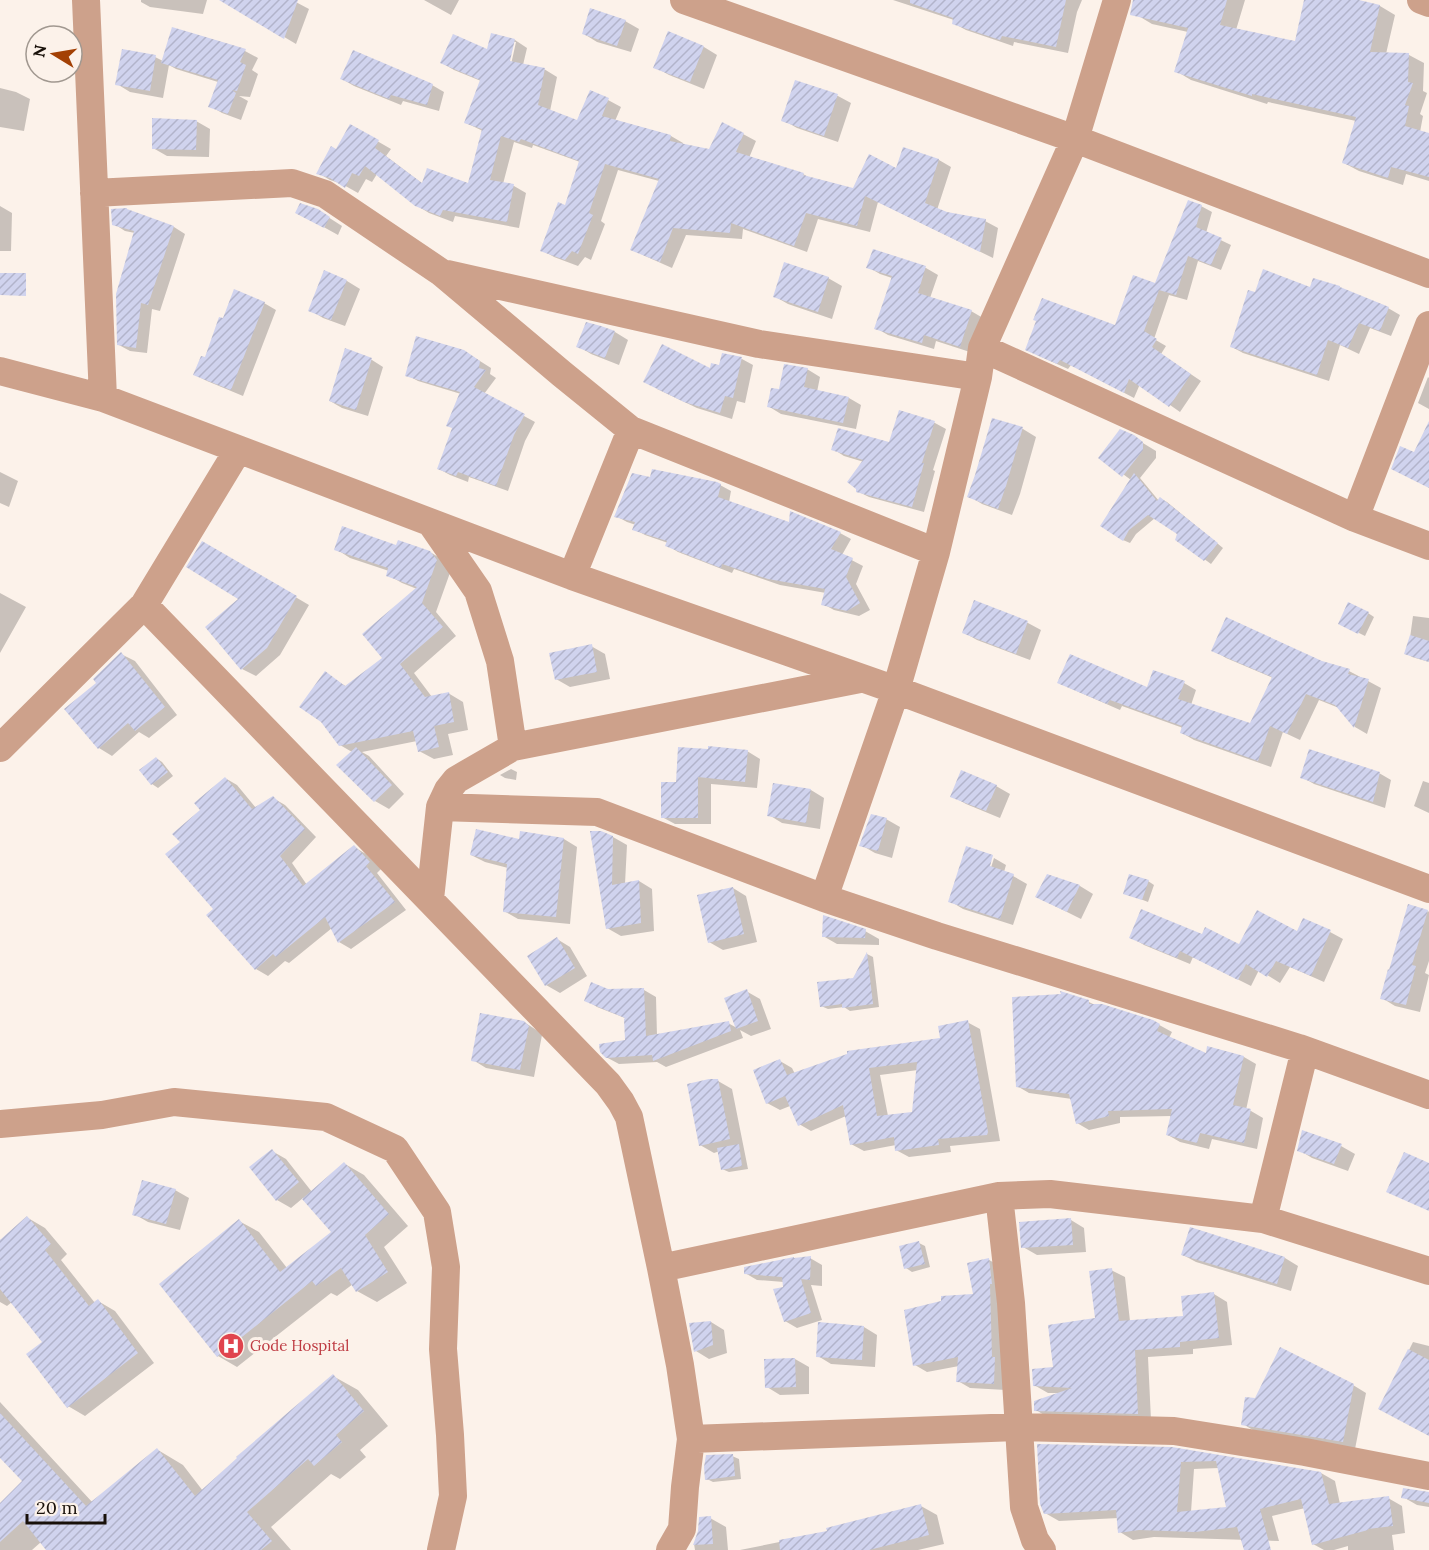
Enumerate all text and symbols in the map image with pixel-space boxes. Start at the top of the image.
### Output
north arrow [24,24,84,84]
text: N [28,43,50,59]
hospital icon: Gode Hospital [216,1331,246,1361]
place label: Gode Hospital [250,1336,349,1355]
scale bar [27,1487,105,1525]
text: 20 m [36,1496,78,1519]

